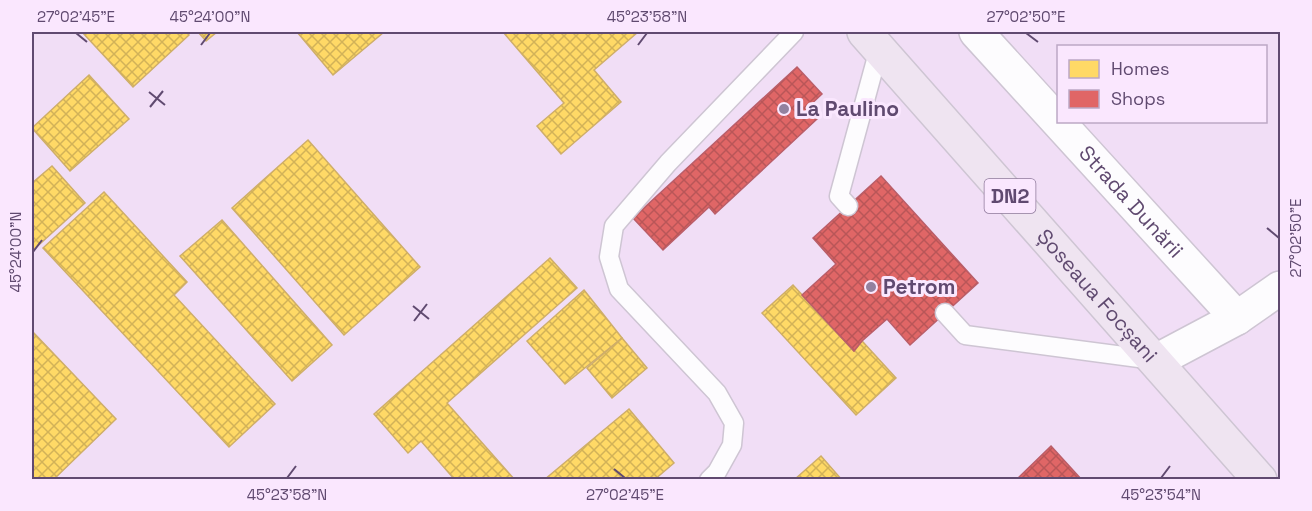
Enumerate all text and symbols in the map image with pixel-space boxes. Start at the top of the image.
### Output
text: 27°02'45"E [37,7,115,26]
text: 45°24'00"N [170,7,250,26]
text: 45°23'58"N [607,7,687,26]
text: 27°02'50"E [987,7,1065,26]
legend [1057,45,1267,123]
text: Homes [1111,57,1170,80]
text: Shops [1111,87,1165,110]
place label: La Paulino [796,95,899,122]
marker: La Paulino [777,102,791,116]
street label: Strada Dunării [1073,140,1190,263]
road number: DN2 [984,179,1036,213]
text: 27°02'50"E [1286,199,1305,277]
text: 45°24'00"N [6,212,25,292]
street label: Șoseaua Focșani [1031,223,1164,368]
place label: Petrom [883,273,956,300]
marker: Petrom [864,280,878,294]
text: 45°23'58"N [247,485,327,504]
text: 27°02'45"E [586,485,664,504]
text: 45°23'54"N [1121,485,1201,504]

